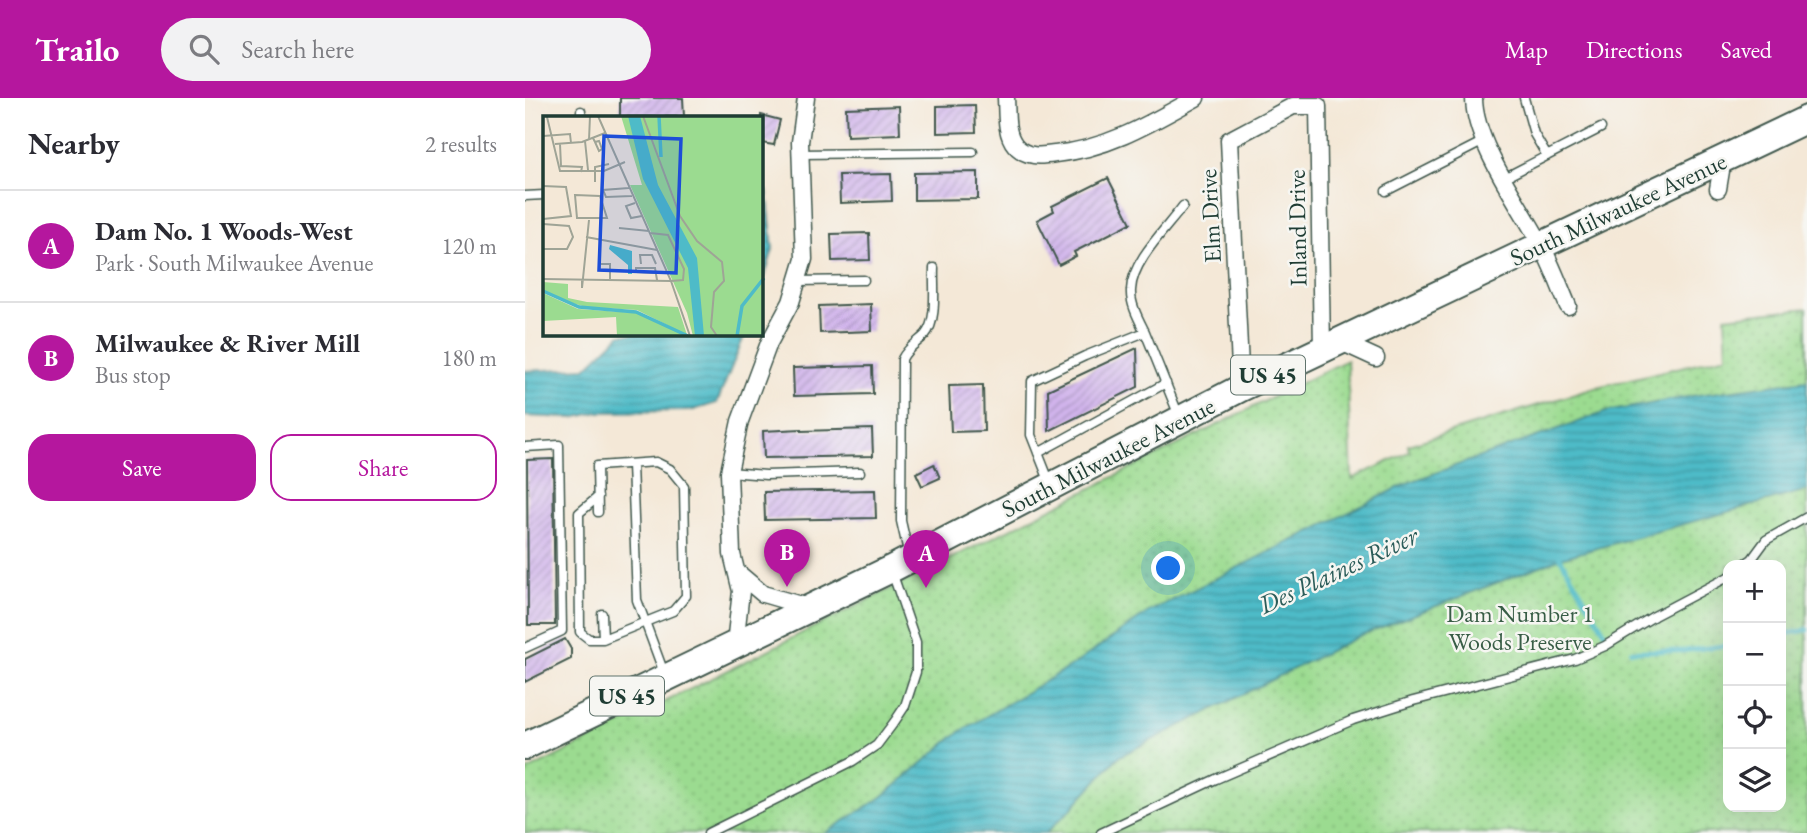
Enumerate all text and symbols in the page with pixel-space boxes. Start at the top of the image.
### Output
search box [161,18,651,81]
text: Trailo [35,28,119,71]
icon: search [185,30,223,68]
text: Search here [241,32,354,66]
text: Map [1505,34,1548,65]
text: Directions [1586,34,1683,65]
text: Saved [1721,34,1772,65]
inset map [543,116,763,336]
text: Nearby [28,124,120,163]
text: 2 results [425,129,497,159]
street label: South Milwaukee Avenue [1505,145,1731,273]
street label: Elm Drive [1192,168,1228,264]
street label: Inland Drive [1280,169,1314,287]
text: Dam No. 1 Woods-West [95,214,353,248]
text: A [43,231,59,261]
text: 120 m [441,231,497,261]
text: Park · South Milwaukee Avenue [95,248,374,278]
text: Milwaukee & River Mill [95,326,360,360]
text: B [44,343,58,373]
text: 180 m [441,343,497,373]
road number: US 45 [1231,356,1305,394]
text: Bus stop [95,360,171,390]
street label: South Milwaukee Avenue [996,390,1220,524]
button: Save [28,434,256,501]
button: Share [270,434,497,501]
water label: Des Plaines River [1252,518,1424,622]
pin: B [764,529,810,587]
pin: A [903,530,949,588]
your location [1151,551,1185,585]
map controls [1723,560,1786,812]
button: + [1723,560,1786,623]
park label: Dam Number 1 Woods Preserve [1446,598,1594,657]
button: − [1723,623,1786,686]
road number: US 45 [590,676,664,716]
button: locate [1723,686,1786,749]
button: layers [1723,749,1786,812]

